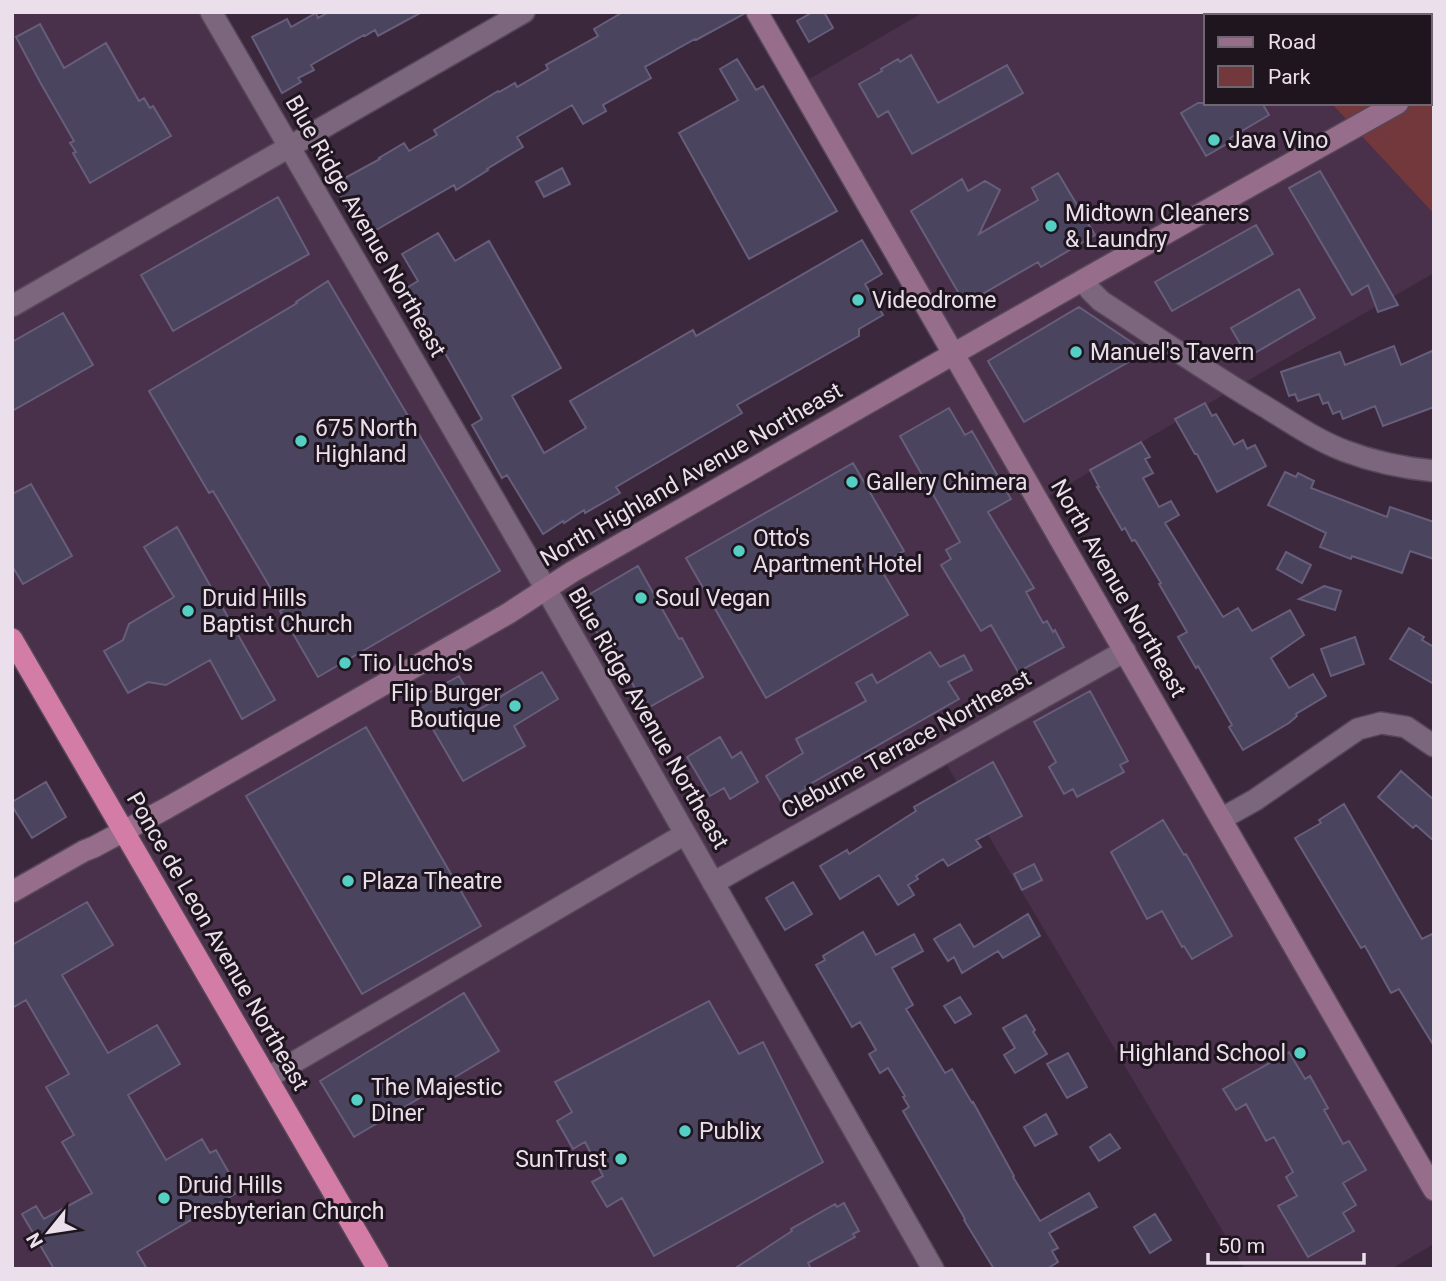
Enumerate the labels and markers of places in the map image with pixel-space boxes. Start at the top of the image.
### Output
place label: Java Vino [1228,127,1328,154]
marker: Java Vino [1206,132,1222,148]
place label: Midtown Cleaners & Laundry [1065,200,1250,253]
marker: Midtown Cleaners & Laundry [1043,218,1059,234]
place label: Videodrome [872,287,997,314]
marker: Videodrome [850,292,866,308]
place label: Manuel's Tavern [1090,339,1255,366]
marker: Manuel's Tavern [1068,344,1084,360]
place label: 675 North Highland [315,415,418,468]
marker: 675 North Highland [293,433,309,449]
place label: Gallery Chimera [866,469,1028,496]
marker: Gallery Chimera [844,474,860,490]
place label: Otto's Apartment Hotel [753,525,922,578]
marker: Otto's Apartment Hotel [731,543,747,559]
place label: Druid Hills Baptist Church [202,585,353,638]
place label: Soul Vegan [655,585,770,612]
marker: Soul Vegan [633,590,649,606]
marker: Druid Hills Baptist Church [180,603,196,619]
place label: Tio Lucho's [359,650,473,677]
marker: Tio Lucho's [337,655,353,671]
place label: Flip Burger Boutique [391,680,501,733]
marker: Flip Burger Boutique [507,698,523,714]
place label: Plaza Theatre [362,868,502,895]
marker: Plaza Theatre [340,873,356,889]
place label: Highland School [1119,1040,1286,1067]
marker: Highland School [1292,1045,1308,1061]
place label: The Majestic Diner [371,1074,503,1127]
marker: The Majestic Diner [349,1092,365,1108]
place label: Publix [699,1118,762,1145]
marker: Publix [677,1123,693,1139]
place label: SunTrust [515,1146,607,1173]
marker: SunTrust [613,1151,629,1167]
place label: Druid Hills Presbyterian Church [178,1172,384,1225]
marker: Druid Hills Presbyterian Church [156,1190,172,1206]

